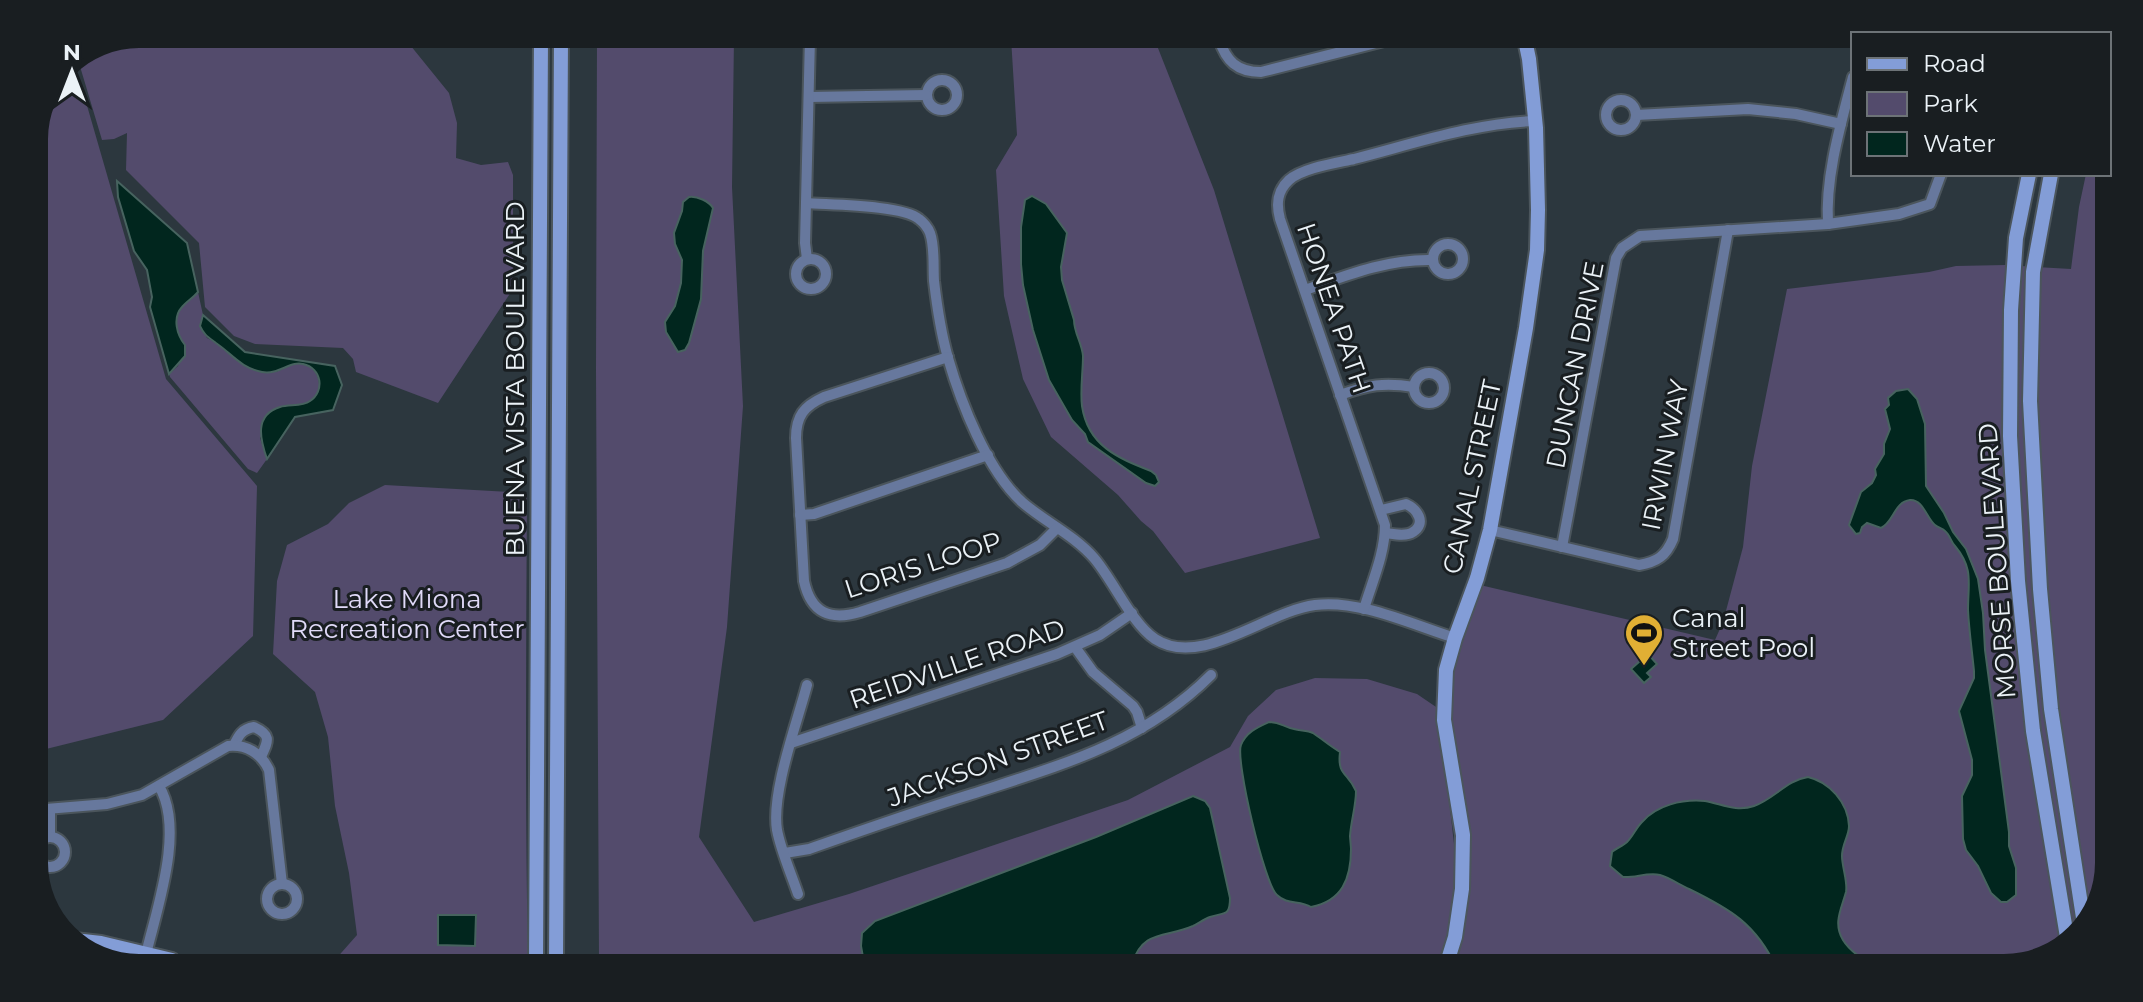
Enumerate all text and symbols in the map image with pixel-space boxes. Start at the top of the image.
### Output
north arrow [32,32,112,112]
legend [1851,32,2111,176]
text: N [63,39,81,66]
text: Road [1923,49,1986,78]
text: Park [1923,89,1978,118]
text: Water [1923,129,1996,158]
street label: BUENA VISTA BOULEVARD [499,201,531,557]
street label: HONEA PATH [1290,219,1378,397]
street label: DUNCAN DRIVE [1539,259,1611,471]
street label: IRWIN WAY [1635,376,1695,533]
street label: CANAL STREET [1436,377,1508,577]
street label: MORSE BOULEVARD [1971,422,2023,700]
street label: LORIS LOOP [840,525,1006,605]
park label: Lake Miona Recreation Center [289,583,525,645]
place label: Canal Street Pool [1672,602,1815,664]
street label: REIDVILLE ROAD [845,612,1069,716]
sports icon: Canal Street Pool [1623,612,1665,667]
street label: JACKSON STREET [882,704,1113,814]

